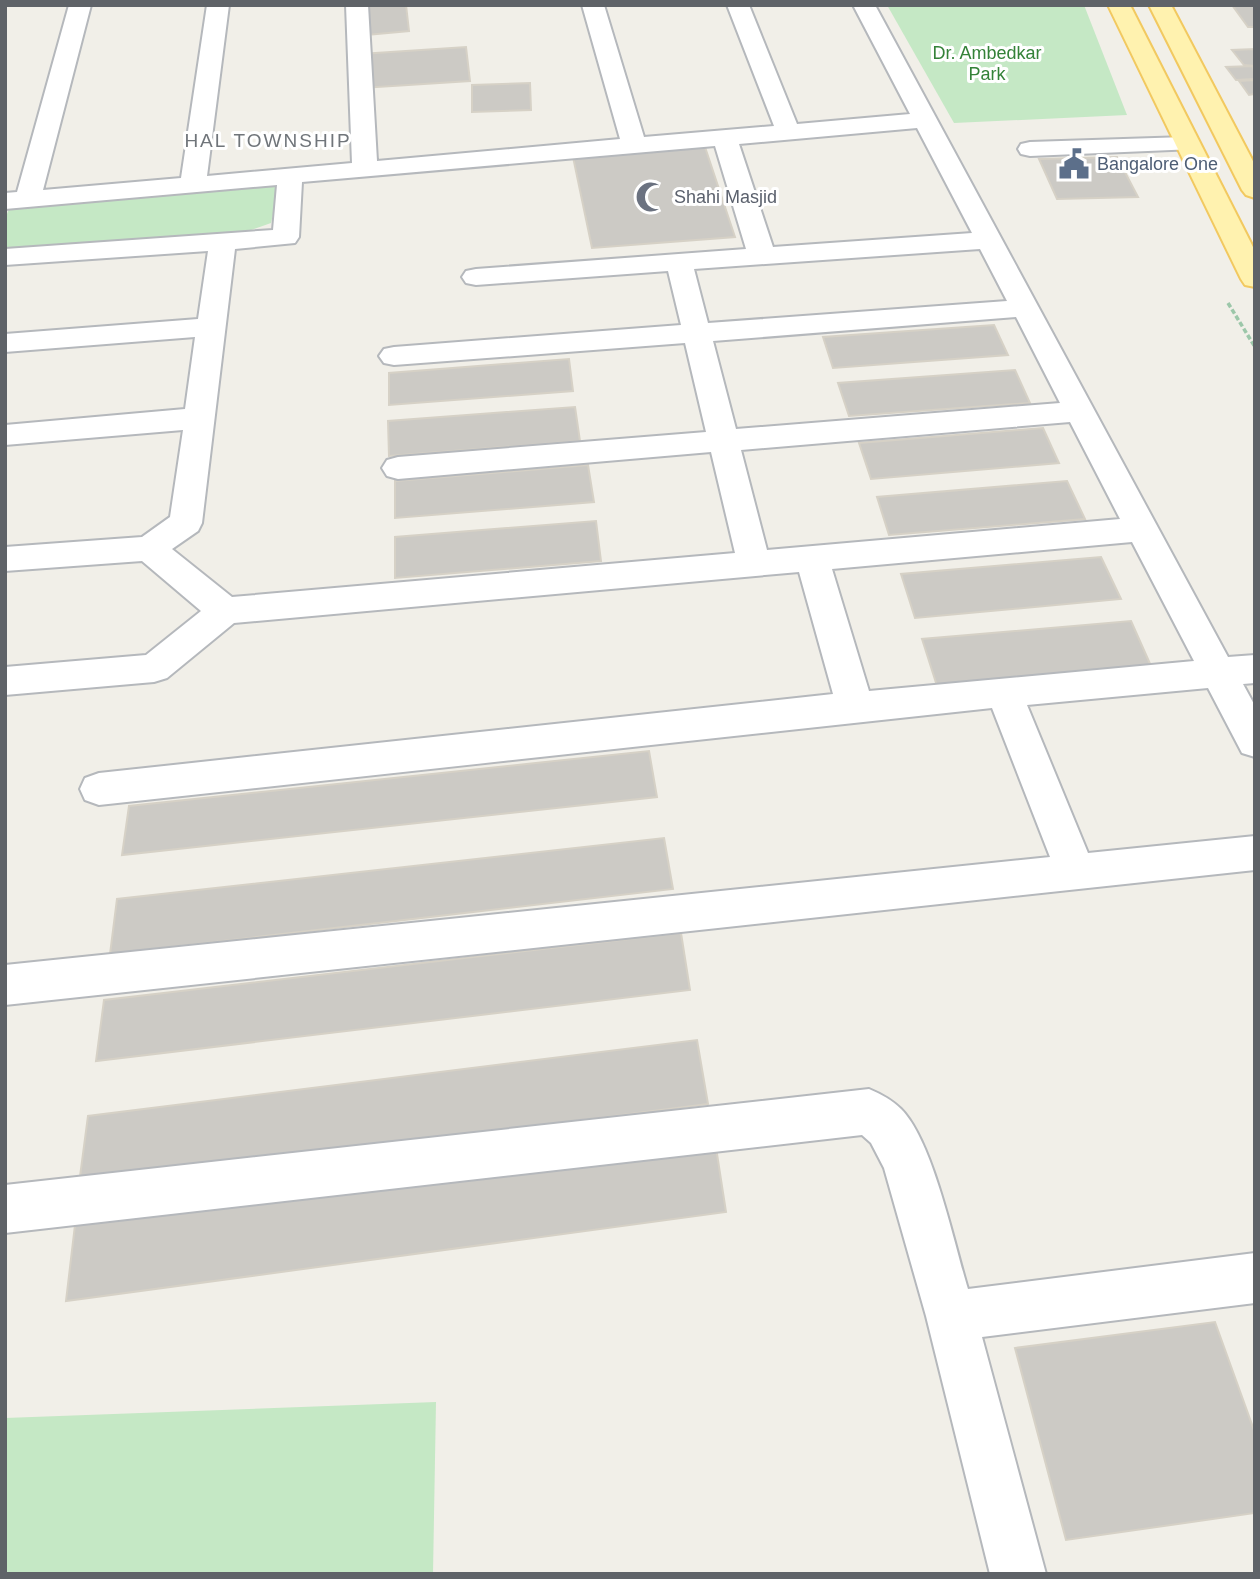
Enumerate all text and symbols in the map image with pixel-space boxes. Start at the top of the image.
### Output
park label: Dr. Ambedkar Park [932,43,1042,84]
district label: HAL TOWNSHIP [184,130,352,151]
public building icon: Bangalore One [1057,147,1091,181]
place label: Bangalore One [1097,154,1218,174]
mosque icon: Shahi Masjid [634,180,668,214]
place label: Shahi Masjid [674,187,777,207]

